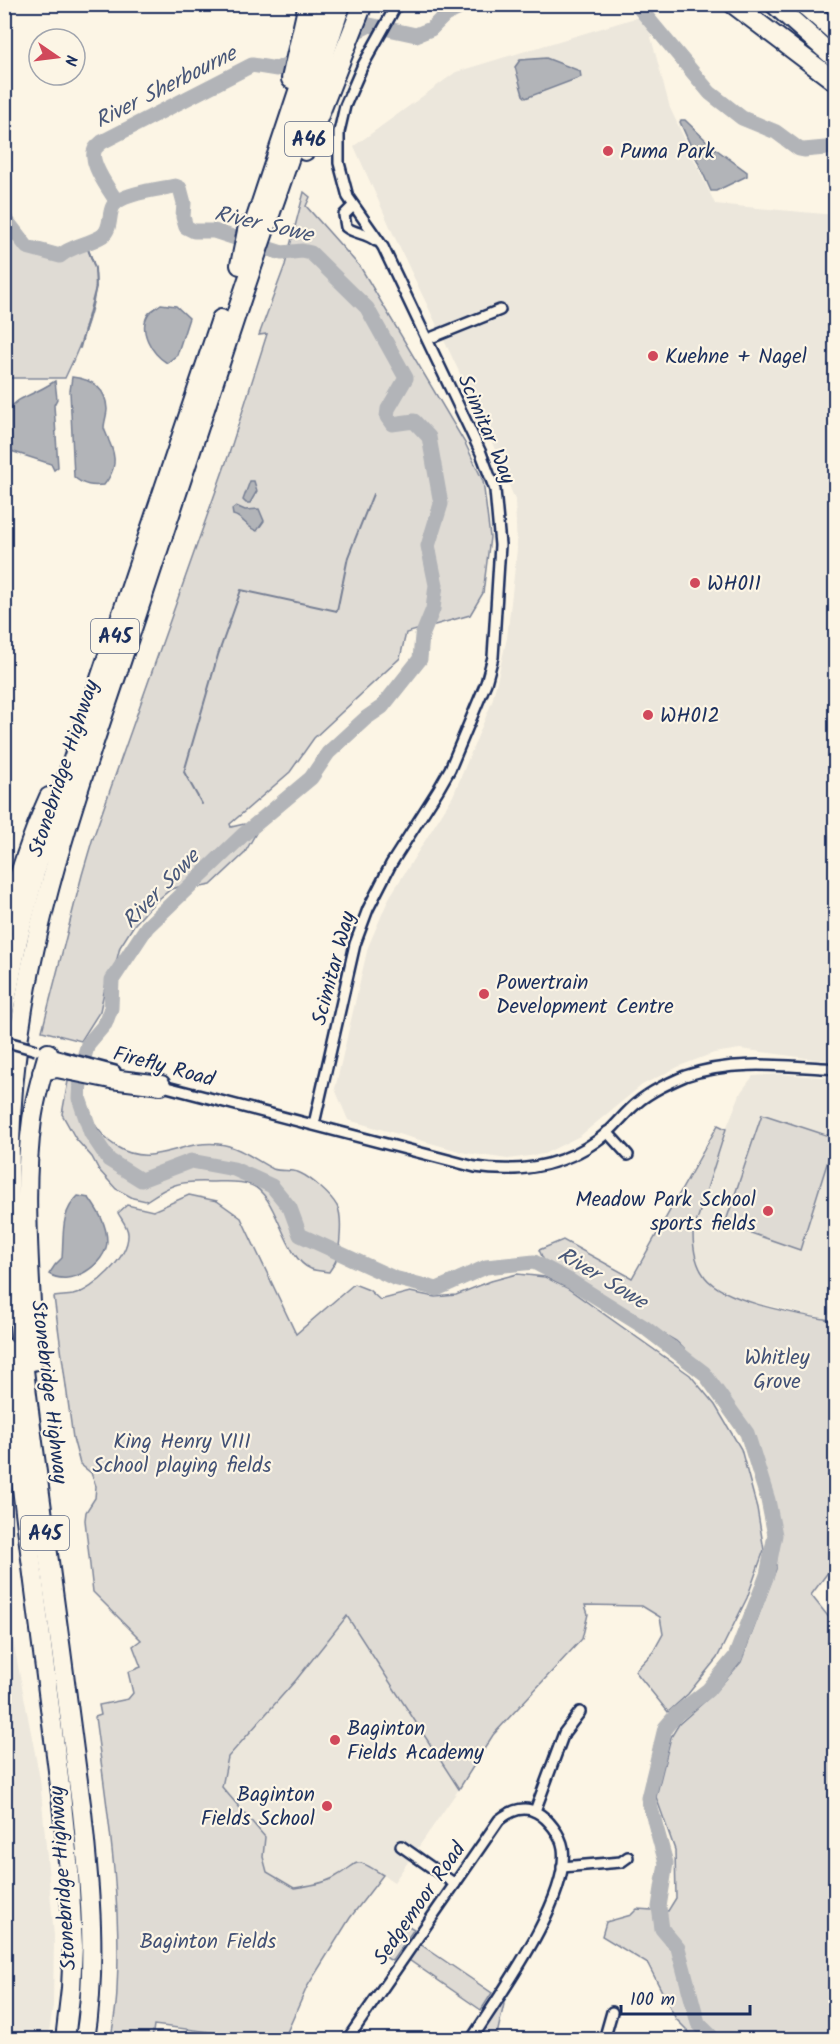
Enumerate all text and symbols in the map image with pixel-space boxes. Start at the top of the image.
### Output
north arrow [27,27,87,87]
water label: River Sherbourne [89,36,245,139]
text: N [57,52,83,68]
road number: A46 [285,122,333,156]
place label: Puma Park [620,136,715,169]
marker: Puma Park [601,144,615,158]
water label: River Sowe [211,197,318,254]
place label: Kuehne + Nagel [665,341,807,374]
marker: Kuehne + Nagel [646,349,660,363]
street label: Scimitar Way [448,369,524,490]
place label: WH011 [707,568,761,601]
marker: WH011 [688,576,702,590]
road number: A45 [91,619,139,653]
street label: Stonebridge Highway [20,675,109,861]
place label: WH012 [660,700,720,733]
marker: WH012 [641,708,655,722]
water label: River Sowe [115,840,210,938]
street label: Scimitar Way [303,908,366,1029]
place label: Powertrain Development Centre [496,967,674,1024]
marker: Powertrain Development Centre [477,987,491,1001]
street label: Firefly Road [109,1038,219,1097]
place label: Meadow Park School sports fields [575,1184,756,1241]
marker: Meadow Park School sports fields [761,1204,775,1218]
water label: River Sowe [550,1238,655,1321]
street label: Stonebridge Highway [21,1298,76,1486]
park label: Whitley Grove [744,1342,810,1399]
park label: King Henry VIII School playing fields [93,1426,272,1483]
road number: A45 [21,1516,69,1550]
place label: Baginton Fields Academy [347,1713,484,1770]
marker: Baginton Fields Academy [328,1733,342,1747]
place label: Baginton Fields School [201,1779,315,1836]
street label: Stonebridge Highway [41,1784,86,1971]
marker: Baginton Fields School [320,1799,334,1813]
street label: Sedgemoor Road [365,1835,475,1972]
park label: Baginton Fields [140,1926,276,1959]
scale bar [621,1978,750,2016]
text: 100 m [630,1986,675,2015]

